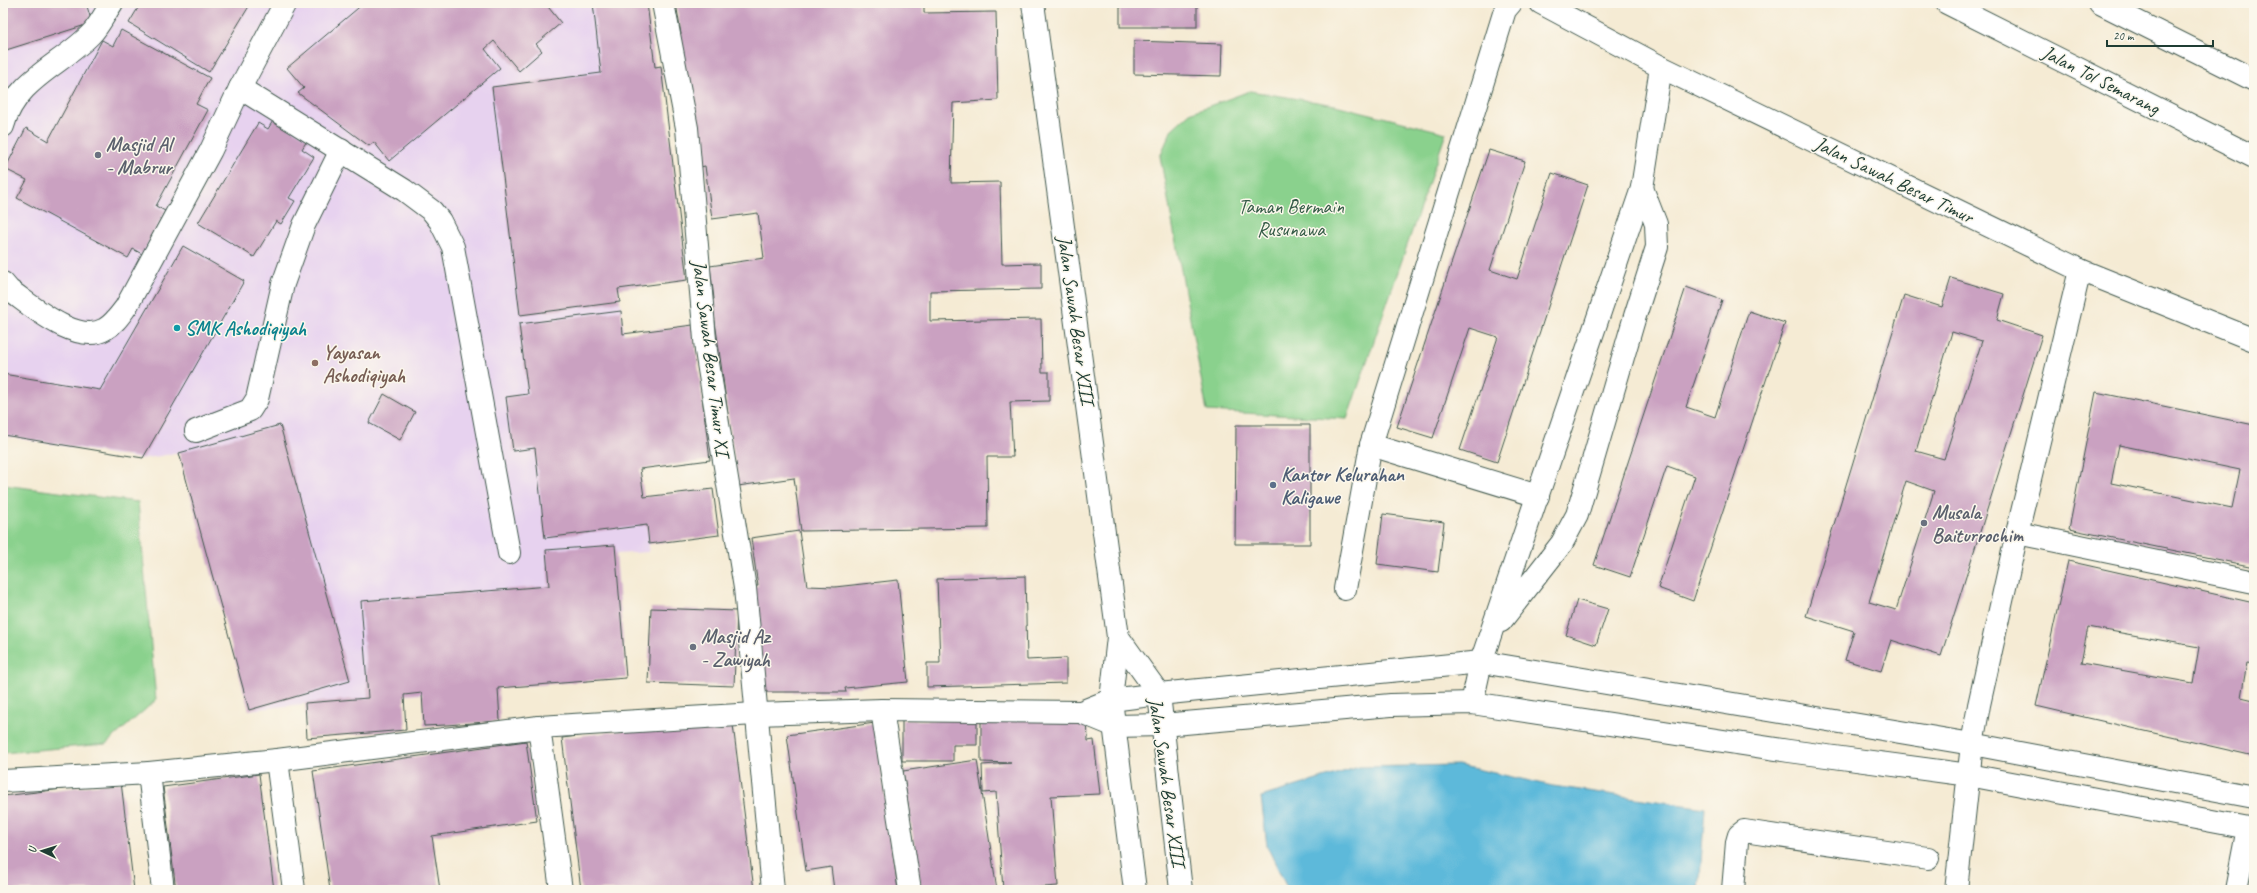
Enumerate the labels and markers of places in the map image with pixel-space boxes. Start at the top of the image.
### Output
place label: Masjid Al - Mabrur [106,132,176,180]
marker: Masjid Al - Mabrur [93,150,103,160]
place label: SMK Ashodiqiyah [185,316,307,342]
marker: SMK Ashodiqiyah [172,323,182,333]
place label: Yayasan Ashodiqiyah [323,340,406,389]
marker: Yayasan Ashodiqiyah [310,358,320,368]
place label: Kantor Kelurahan Kaligawe [1281,462,1405,510]
marker: Kantor Kelurahan Kaligawe [1268,480,1278,490]
place label: Musala Baiturrochim [1932,500,2024,548]
marker: Musala Baiturrochim [1919,518,1929,528]
place label: Masjid Az - Zawiyah [701,624,772,673]
marker: Masjid Az - Zawiyah [688,642,698,652]

